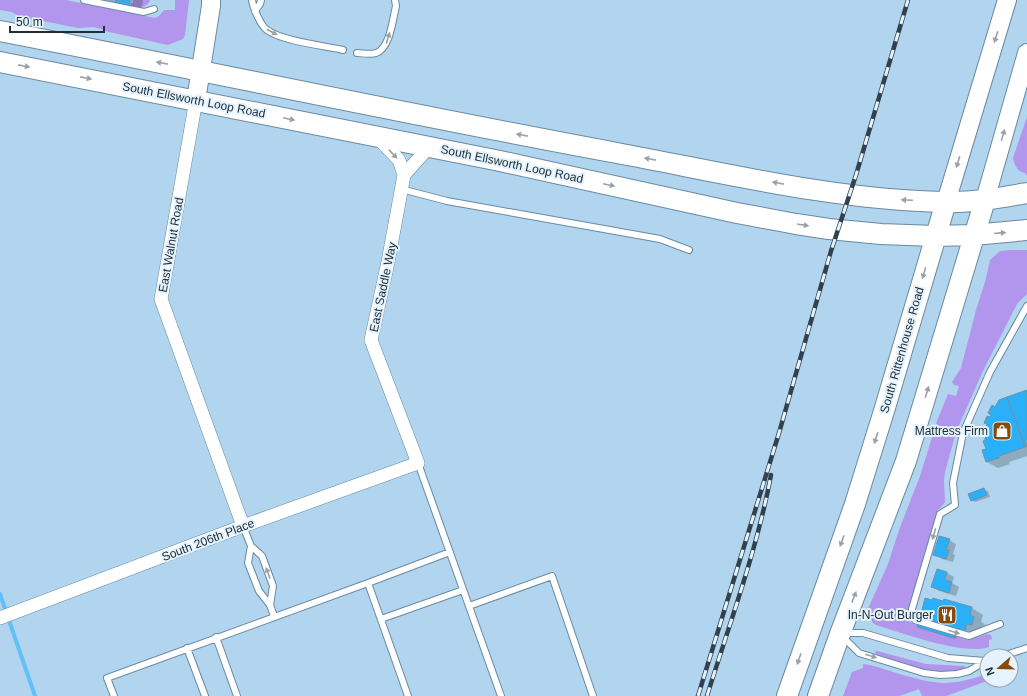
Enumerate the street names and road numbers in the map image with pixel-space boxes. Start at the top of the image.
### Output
street label: South Ellsworth Loop Road [121,79,267,121]
street label: South Ellsworth Loop Road [439,142,585,186]
street label: East Walnut Road [156,196,186,294]
street label: East Saddle Way [367,241,399,333]
street label: South Rittenhouse Road [877,285,927,415]
street label: South 206th Place [160,516,257,564]

